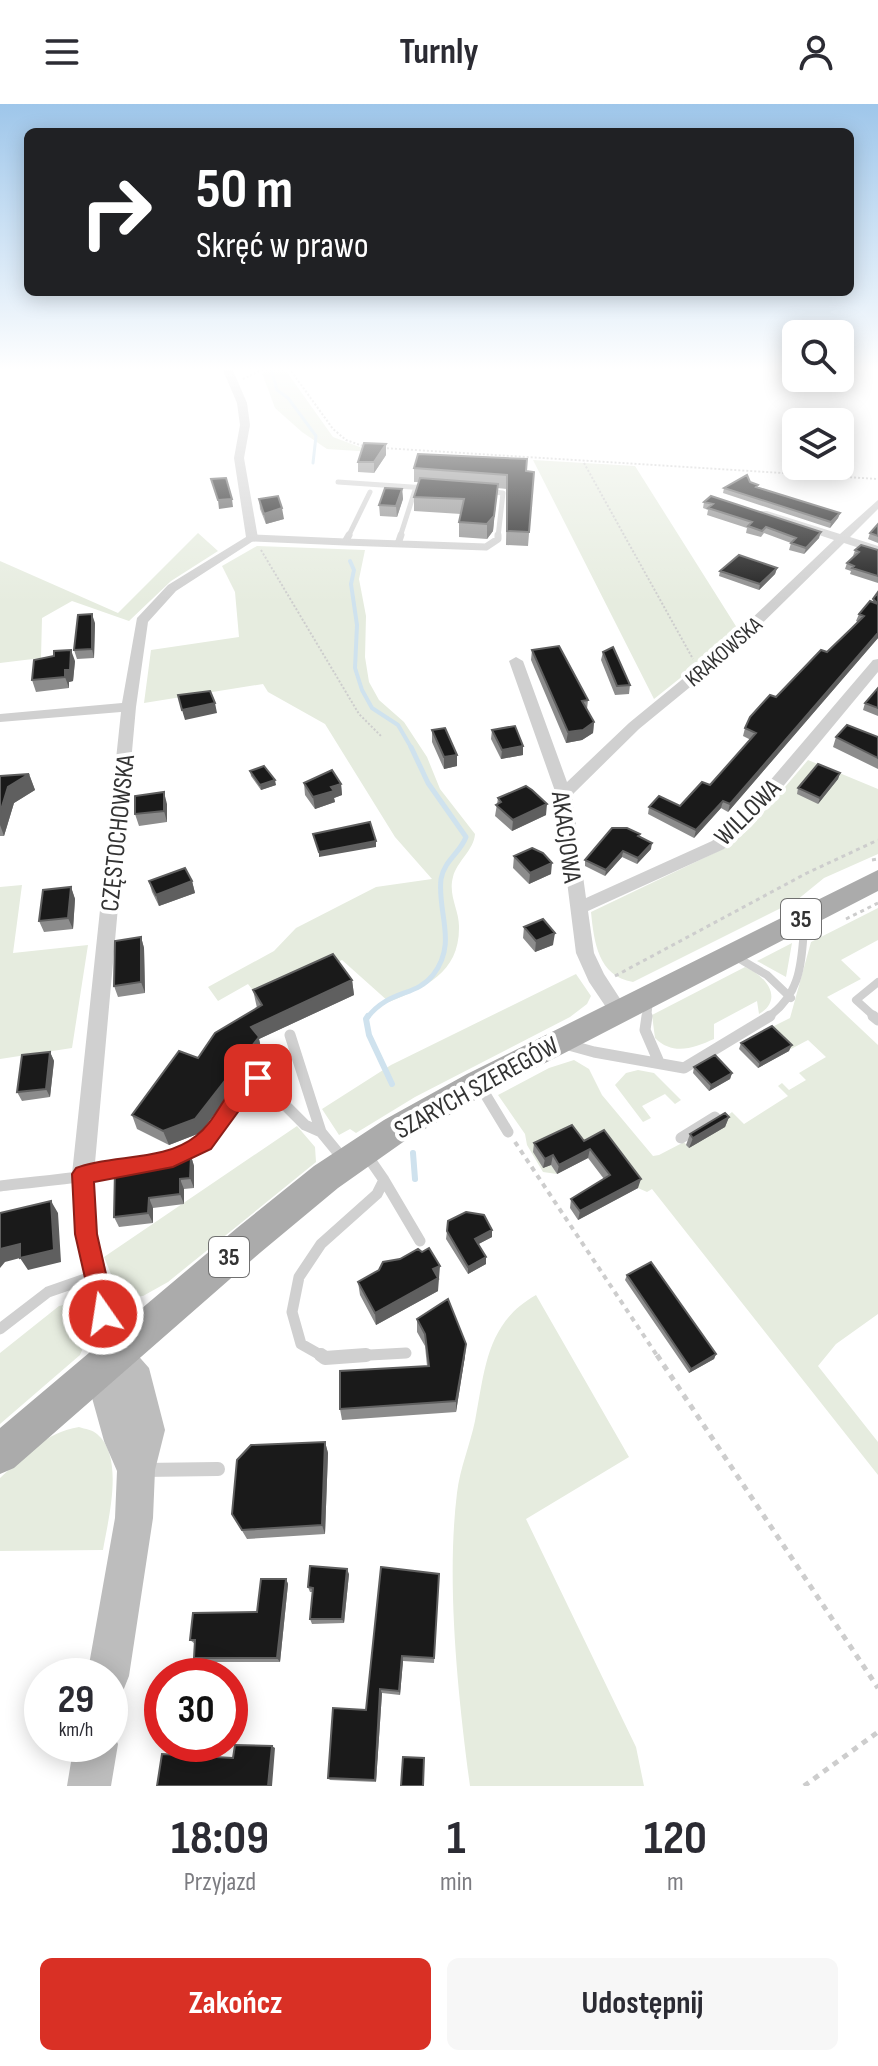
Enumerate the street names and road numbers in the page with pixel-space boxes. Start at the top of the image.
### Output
street label: KRAKOWSKA [680,611,768,693]
street label: CZĘSTOCHOWSKA [95,752,142,913]
street label: WILLOWA [708,773,788,853]
street label: AKACJOWA [544,789,587,886]
road number: 35 [781,899,821,939]
street label: SZARYCH SZEREGÓW [389,1030,564,1146]
road number: 35 [209,1237,249,1277]

